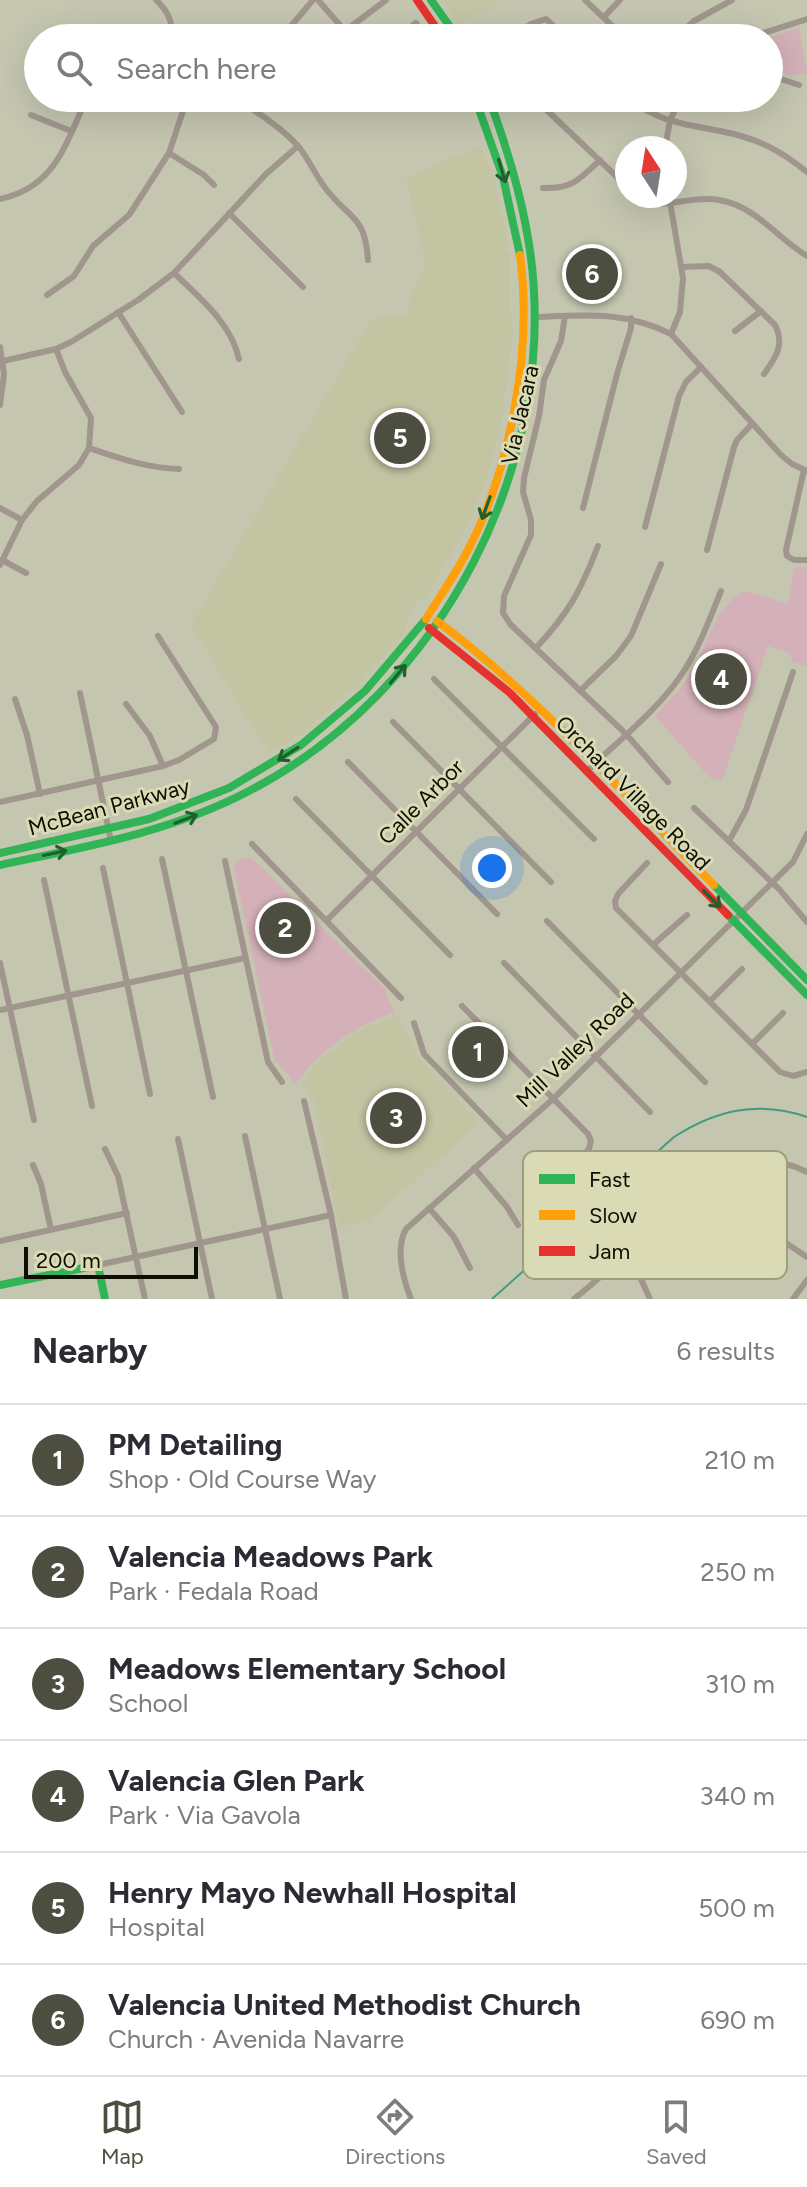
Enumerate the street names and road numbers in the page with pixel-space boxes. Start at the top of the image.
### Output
street label: Via Jacara [495,363,545,467]
street label: Orchard Village Road [550,710,716,876]
street label: Calle Arbor [373,753,470,850]
street label: McBean Parkway [25,772,193,842]
street label: Mill Valley Road [510,987,640,1113]

